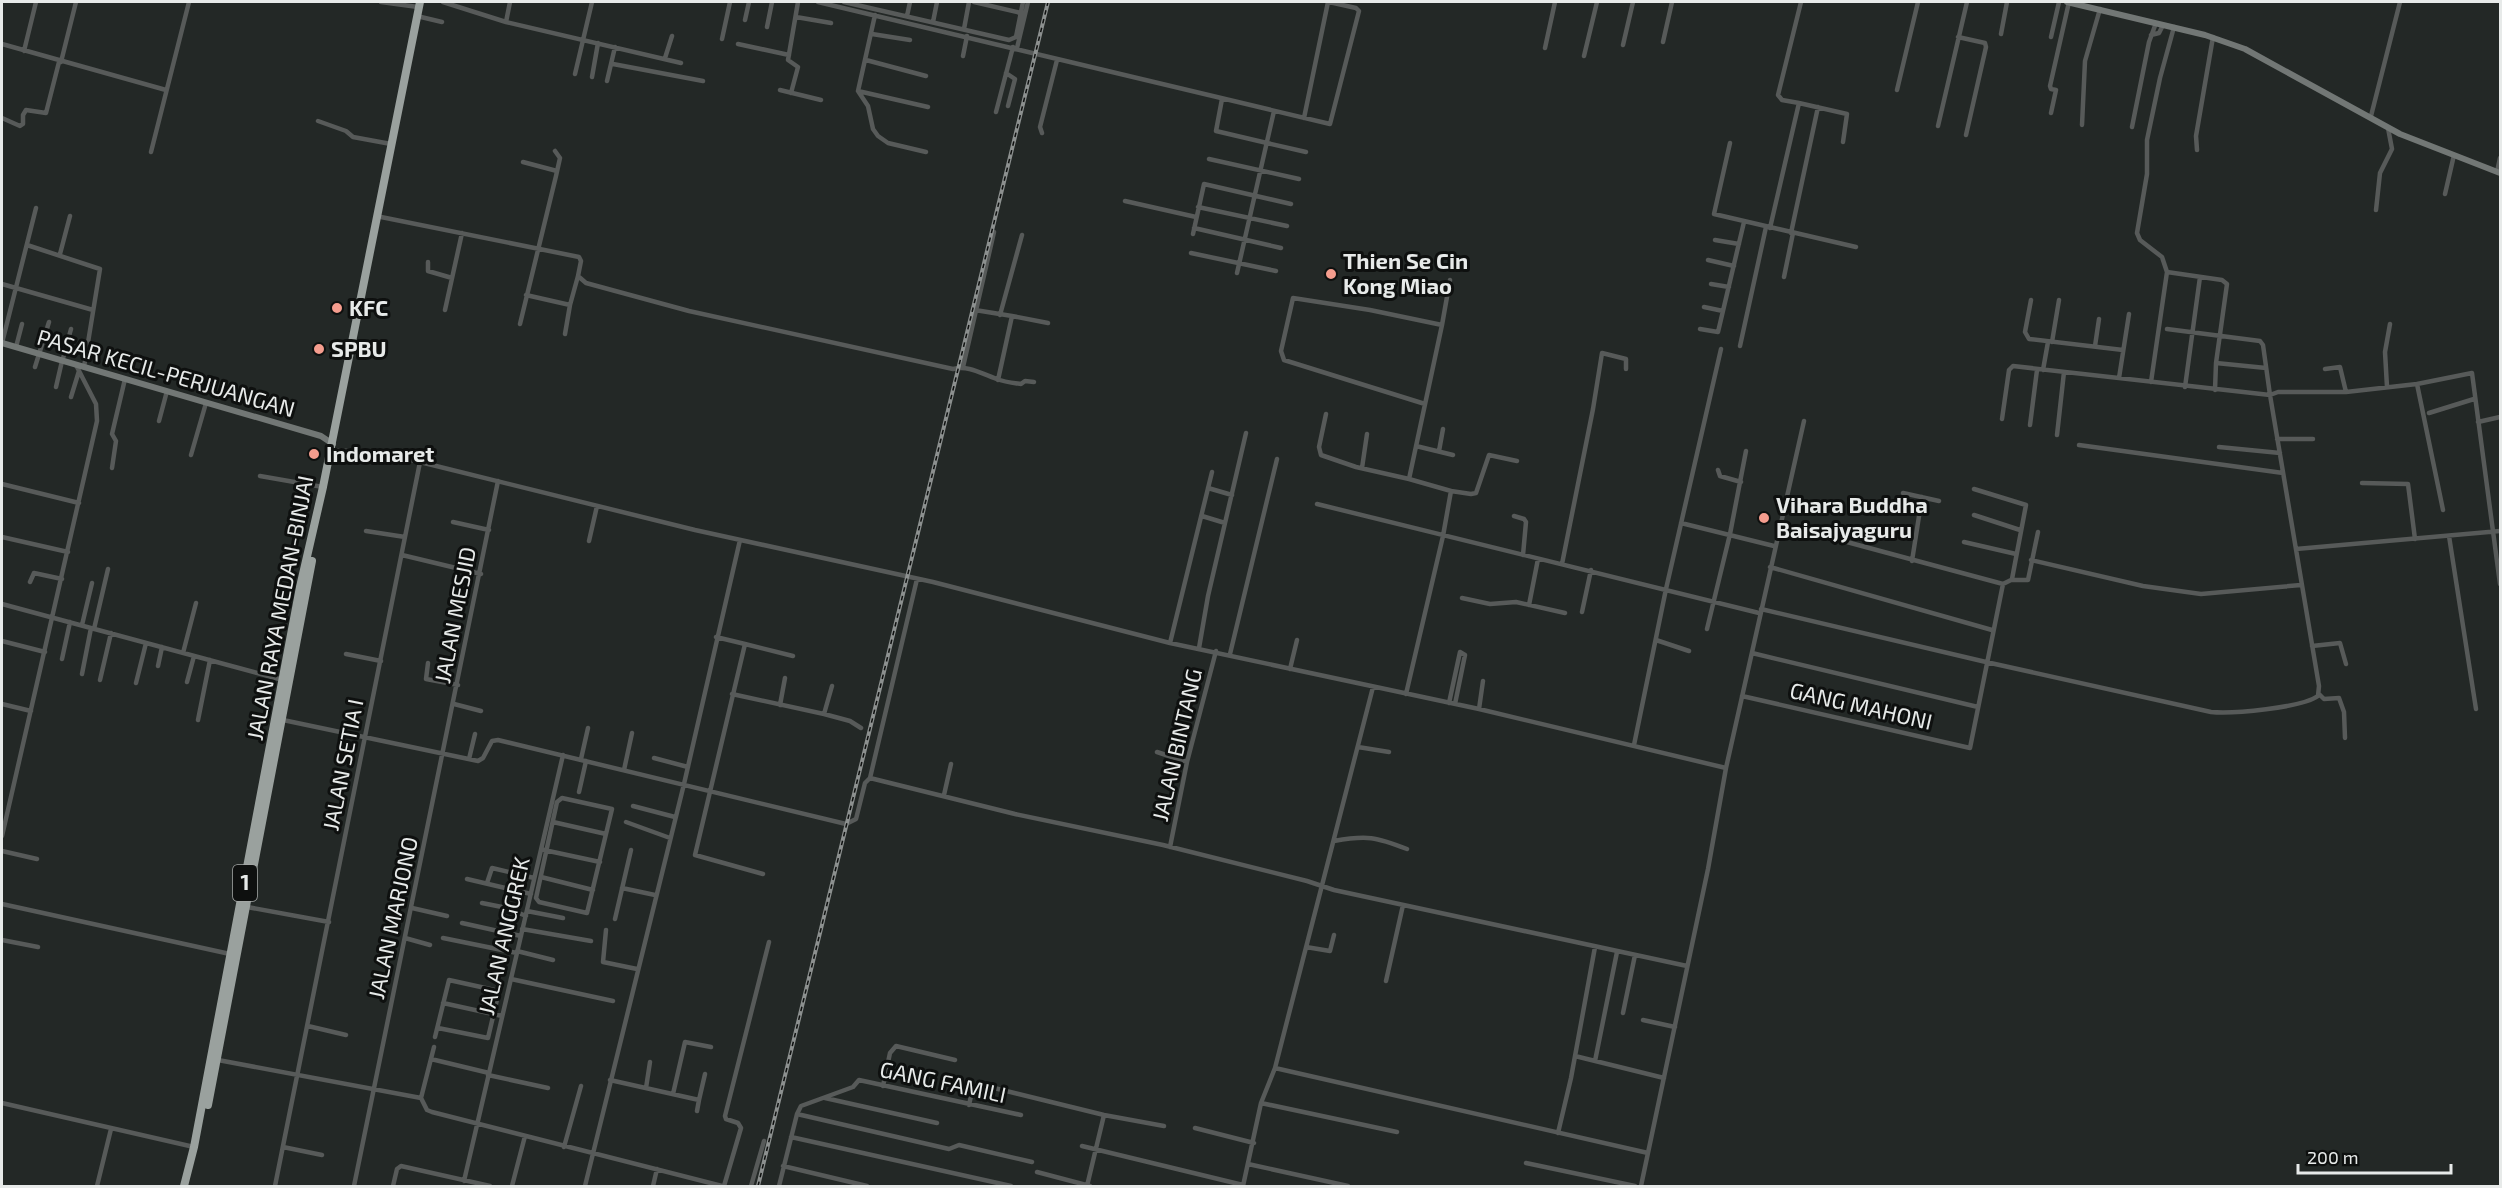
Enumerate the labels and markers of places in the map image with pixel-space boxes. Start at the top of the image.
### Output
place label: Thien Se Cin Kong Miao [1343,247,1468,298]
marker: Thien Se Cin Kong Miao [1324,267,1338,281]
place label: KFC [349,294,388,320]
marker: KFC [330,301,344,315]
place label: SPBU [331,335,387,361]
marker: SPBU [312,342,326,356]
place label: Indomaret [326,440,434,466]
marker: Indomaret [307,447,321,461]
place label: Vihara Buddha Baisajyaguru [1776,491,1928,543]
marker: Vihara Buddha Baisajyaguru [1757,511,1771,525]

